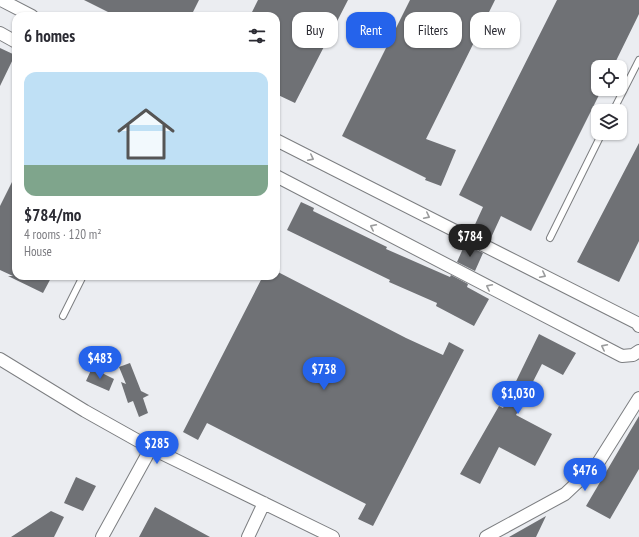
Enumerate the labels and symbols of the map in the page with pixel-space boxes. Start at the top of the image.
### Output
one-way arrow [307,153,314,160]
one-way arrow [422,212,430,219]
one-way arrow [370,224,377,232]
pin: $784 [446,224,494,258]
one-way arrow [538,271,546,278]
one-way arrow [485,284,493,292]
one-way arrow [601,344,608,351]
pin: $483 [76,346,124,380]
pin: $738 [300,357,348,391]
pin: $1,030 [485,381,551,415]
pin: $285 [133,431,181,465]
pin: $476 [561,458,609,492]

